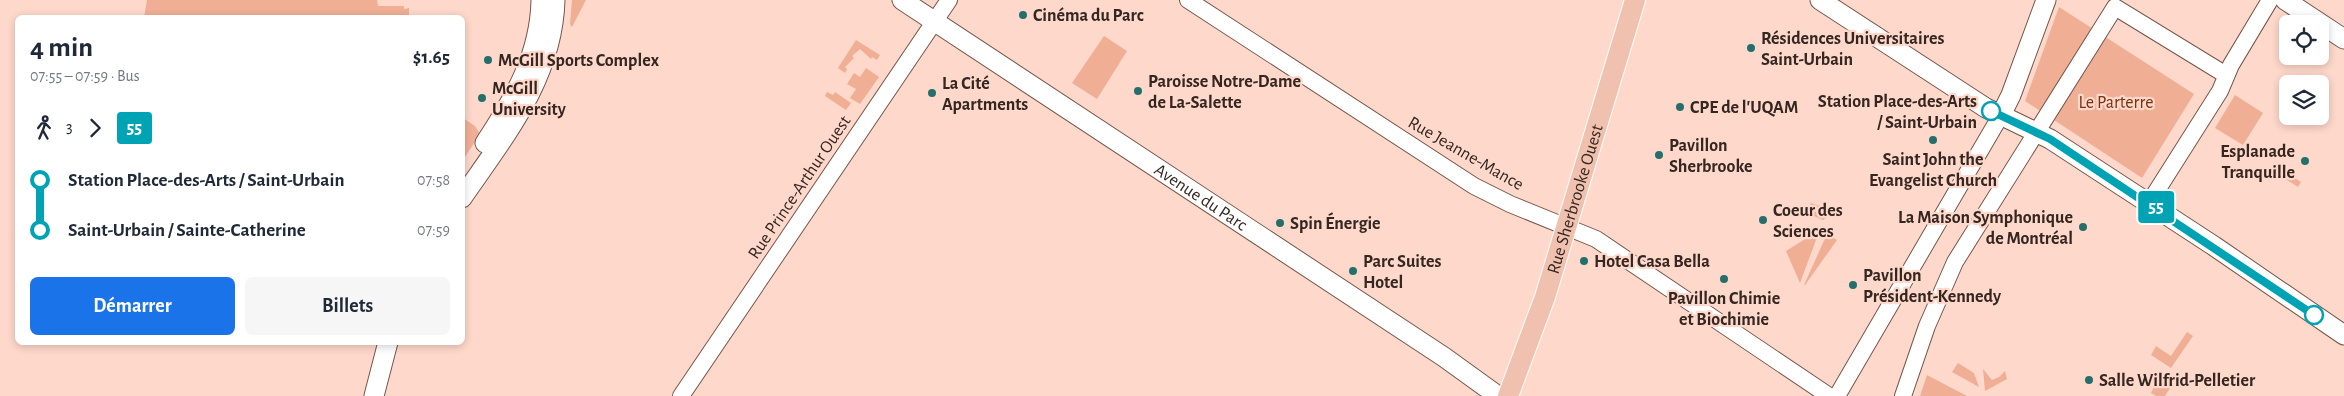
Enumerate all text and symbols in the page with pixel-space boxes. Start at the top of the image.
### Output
place label: Cinéma du Parc [1033,7,1144,25]
marker: Cinéma du Parc [1017,9,1029,21]
map controls [2279,15,2329,125]
button: locate [2279,15,2329,65]
place label: Résidences Universitaires Saint-Urbain [1761,30,1944,69]
text: 4 min [30,34,93,62]
marker: Résidences Universitaires Saint-Urbain [1745,42,1757,54]
text: $1.65 [413,48,450,67]
place label: McGill Sports Complex [498,52,660,70]
marker: McGill Sports Complex [482,54,494,66]
text: 07:55 – 07:59 · Bus [30,68,140,84]
place label: Paroisse Notre-Dame de La-Salette [1148,73,1301,112]
place label: La Cité Apartments [942,75,1028,114]
button: layers [2279,75,2329,125]
place label: McGill University [492,80,567,119]
marker: Paroisse Notre-Dame de La-Salette [1132,85,1144,97]
marker: La Cité Apartments [926,87,938,99]
marker: McGill University [476,92,488,104]
place label: Station Place-des-Arts / Saint-Urbain [1818,93,1977,132]
park label: Le Parterre [2078,94,2154,112]
place label: CPE de l'UQAM [1690,99,1798,117]
marker: CPE de l'UQAM [1674,101,1686,113]
marker: Station Place-des-Arts / Saint-Urbain [1981,101,2001,121]
street label: Rue Prince-Arthur Ouest [745,112,855,263]
icon: walk [30,114,58,142]
icon: forward [81,114,109,142]
street label: Rue Jeanne-Mance [1405,114,1526,194]
text: 3 [66,119,73,135]
text: 55 [127,119,142,137]
street label: Rue Sherbrooke Ouest [1545,122,1607,276]
marker: Saint John the Evangelist Church [1927,134,1939,146]
place label: Pavillon Sherbrooke [1669,137,1753,176]
place label: Esplanade Tranquille [2220,143,2295,182]
marker: Pavillon Sherbrooke [1653,149,1665,161]
place label: Saint John the Evangelist Church [1869,151,1997,190]
marker: Esplanade Tranquille [2299,155,2311,167]
street label: Avenue du Parc [1151,161,1250,235]
text: Station Place-des-Arts / Saint-Urbain [68,171,344,190]
text: 07:58 [417,172,450,188]
line badge: 55 [2134,191,2178,223]
text: 55 [2148,198,2164,216]
place label: Coeur des Sciences [1773,202,1843,241]
place label: La Maison Symphonique de Montréal [1898,209,2073,248]
place label: Spin Énergie [1290,212,1381,233]
marker: Coeur des Sciences [1757,214,1769,226]
marker: Spin Énergie [1274,217,1286,229]
text: Saint-Urbain / Sainte-Catherine [68,221,306,240]
marker: La Maison Symphonique de Montréal [2077,221,2089,233]
text: 07:59 [417,222,450,238]
place label: Parc Suites Hotel [1363,253,1442,292]
place label: Hotel Casa Bella [1594,253,1710,271]
marker: Hotel Casa Bella [1578,255,1590,267]
marker: Parc Suites Hotel [1347,265,1359,277]
place label: Pavillon Président-Kennedy [1863,267,2002,306]
marker: Pavillon Chimie et Biochimie [1718,273,1730,285]
button: Démarrer [30,277,235,335]
button: Billets [245,277,450,335]
marker: Pavillon Président-Kennedy [1847,279,1859,291]
place label: Pavillon Chimie et Biochimie [1668,290,1780,329]
unlabelled marker [2304,305,2324,325]
place label: Salle Wilfrid-Pelletier [2099,372,2256,390]
marker: Salle Wilfrid-Pelletier [2083,374,2095,386]

